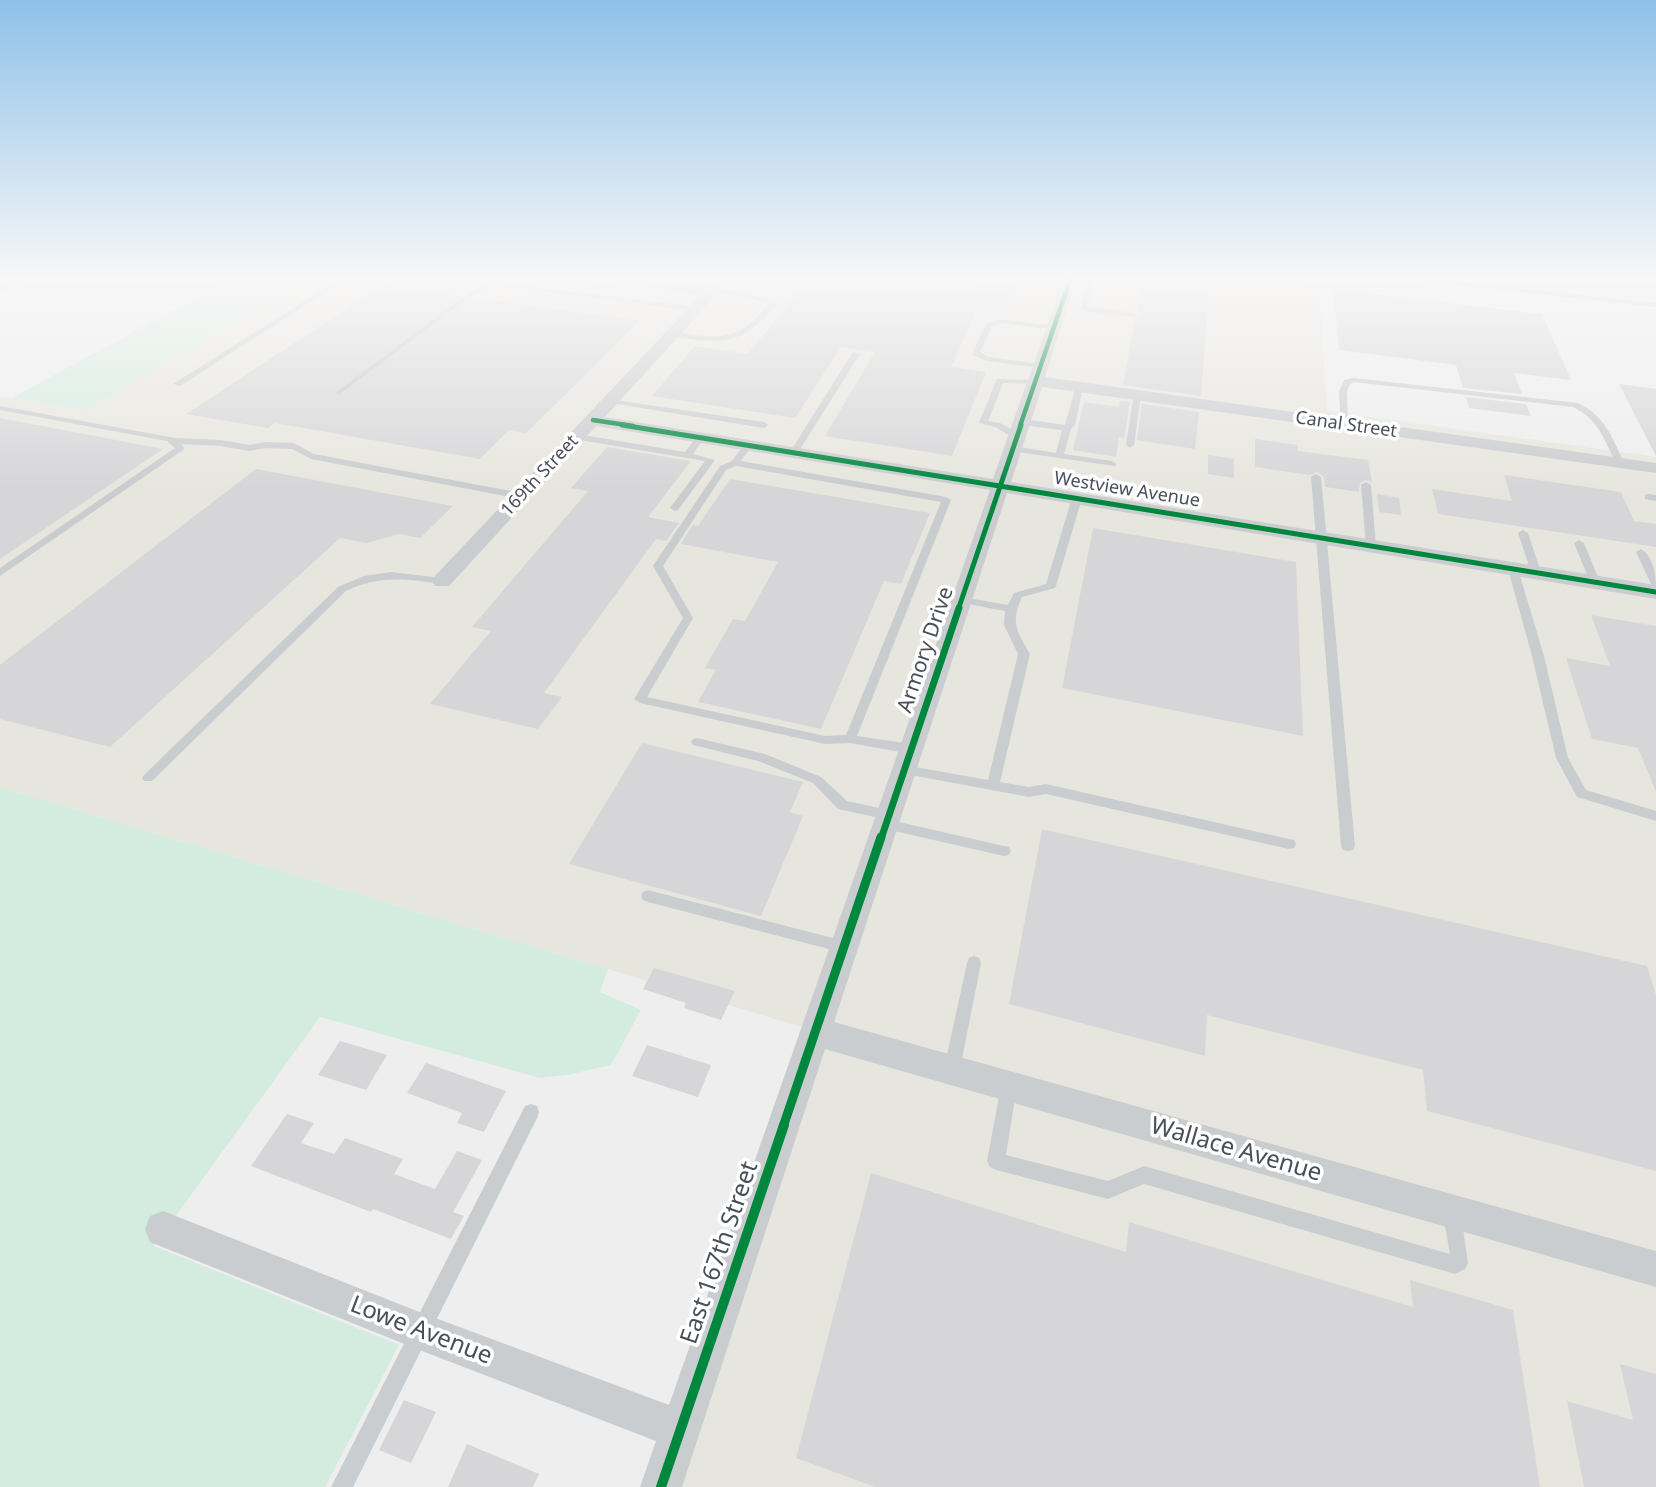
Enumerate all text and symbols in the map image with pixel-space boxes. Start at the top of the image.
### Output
street label: Canal Street [1294,407,1398,443]
street label: 169th Street [497,431,583,521]
street label: Westview Avenue [1053,468,1201,512]
street label: Armory Drive [893,584,959,716]
street label: Wallace Avenue [1147,1112,1325,1188]
street label: East 167th Street [675,1158,765,1348]
street label: Lowe Avenue [346,1291,496,1371]

